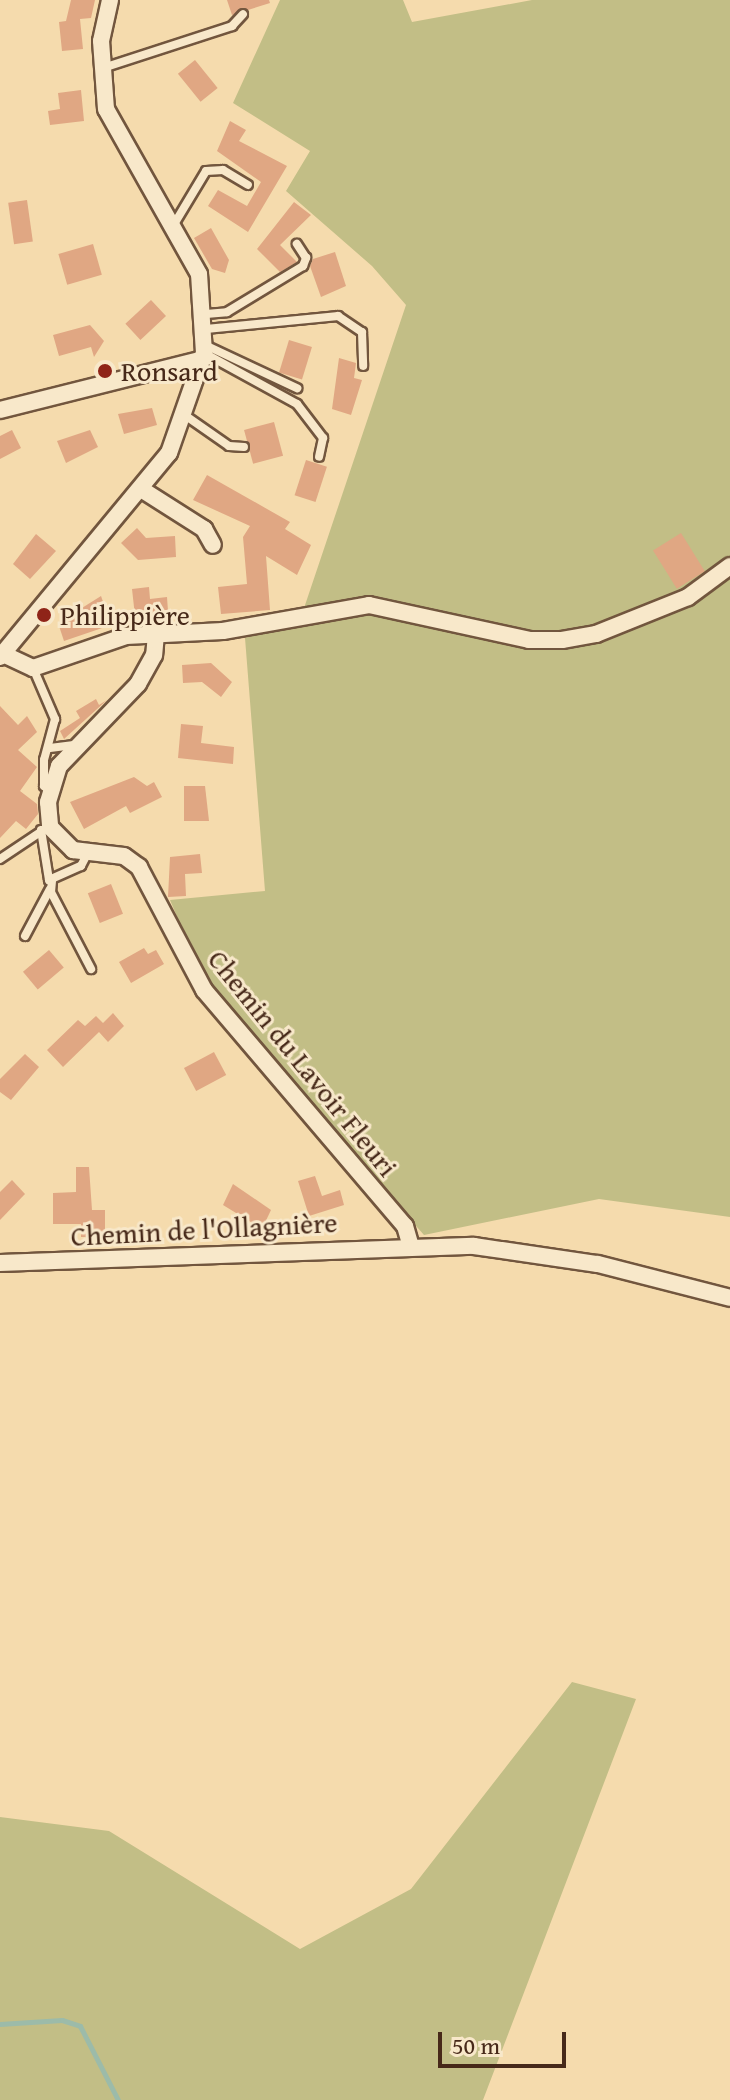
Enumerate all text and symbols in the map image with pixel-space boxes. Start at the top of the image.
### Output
place label: Ronsard [121,354,218,388]
marker: Ronsard [96,362,114,380]
place label: Philippière [60,598,190,632]
marker: Philippière [35,606,53,624]
street label: Chemin du Lavoir Fleuri [201,943,405,1183]
street label: Chemin de l'Ollagnière [70,1205,338,1253]
scale bar [442,2016,570,2066]
text: 50 m [452,2028,500,2063]

